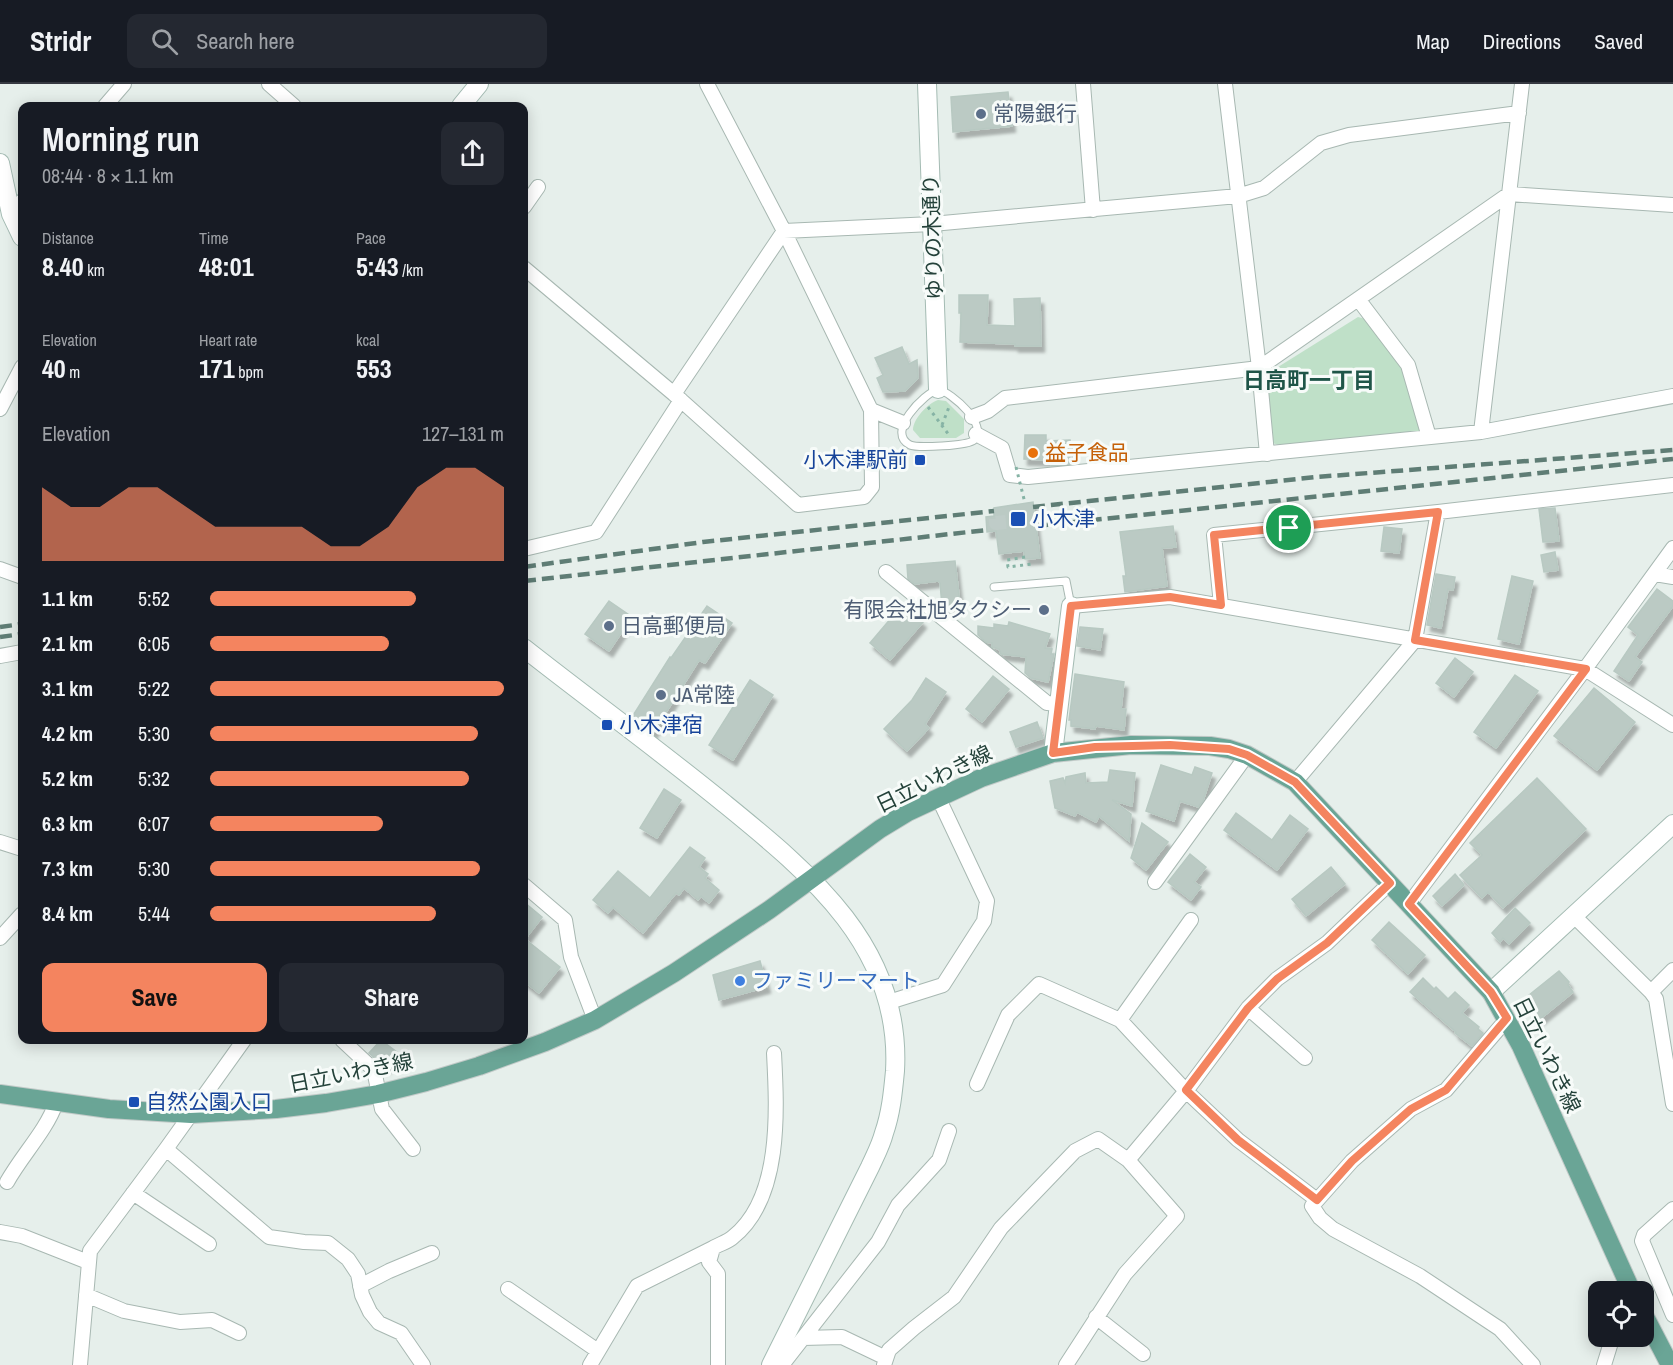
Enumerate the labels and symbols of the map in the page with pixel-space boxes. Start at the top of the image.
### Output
place label: 常陽銀行 [993,99,1077,128]
marker: 常陽銀行 [974,107,988,121]
street label: ゆりの木通り [916,174,949,300]
district label: 日高町一丁目 [1243,365,1375,395]
place label: 益子食品 [1045,438,1129,467]
place label: 小木津駅前 [803,445,908,474]
marker: 益子食品 [1026,446,1040,460]
marker: 小木津駅前 [913,453,927,467]
pin [1263,502,1314,553]
place label: 小木津 [1032,504,1095,533]
marker: 小木津 [1009,510,1027,528]
place label: 有限会社旭タクシー [843,595,1032,624]
marker: 有限会社旭タクシー [1037,603,1051,617]
place label: 日高郵便局 [621,611,726,640]
marker: 日高郵便局 [602,619,616,633]
place label: JA常陸 [673,680,735,709]
marker: JA常陸 [654,688,668,702]
place label: 小木津宿 [619,710,703,739]
marker: 小木津宿 [600,718,614,732]
street label: 日立いわき線 [871,738,997,819]
place label: ファミリーマート [752,966,920,995]
marker: ファミリーマート [733,974,747,988]
street label: 日立いわき線 [1507,992,1588,1118]
street label: 日立いわき線 [286,1046,416,1099]
place label: 自然公園入口 [146,1087,272,1116]
marker: 自然公園入口 [127,1095,141,1109]

